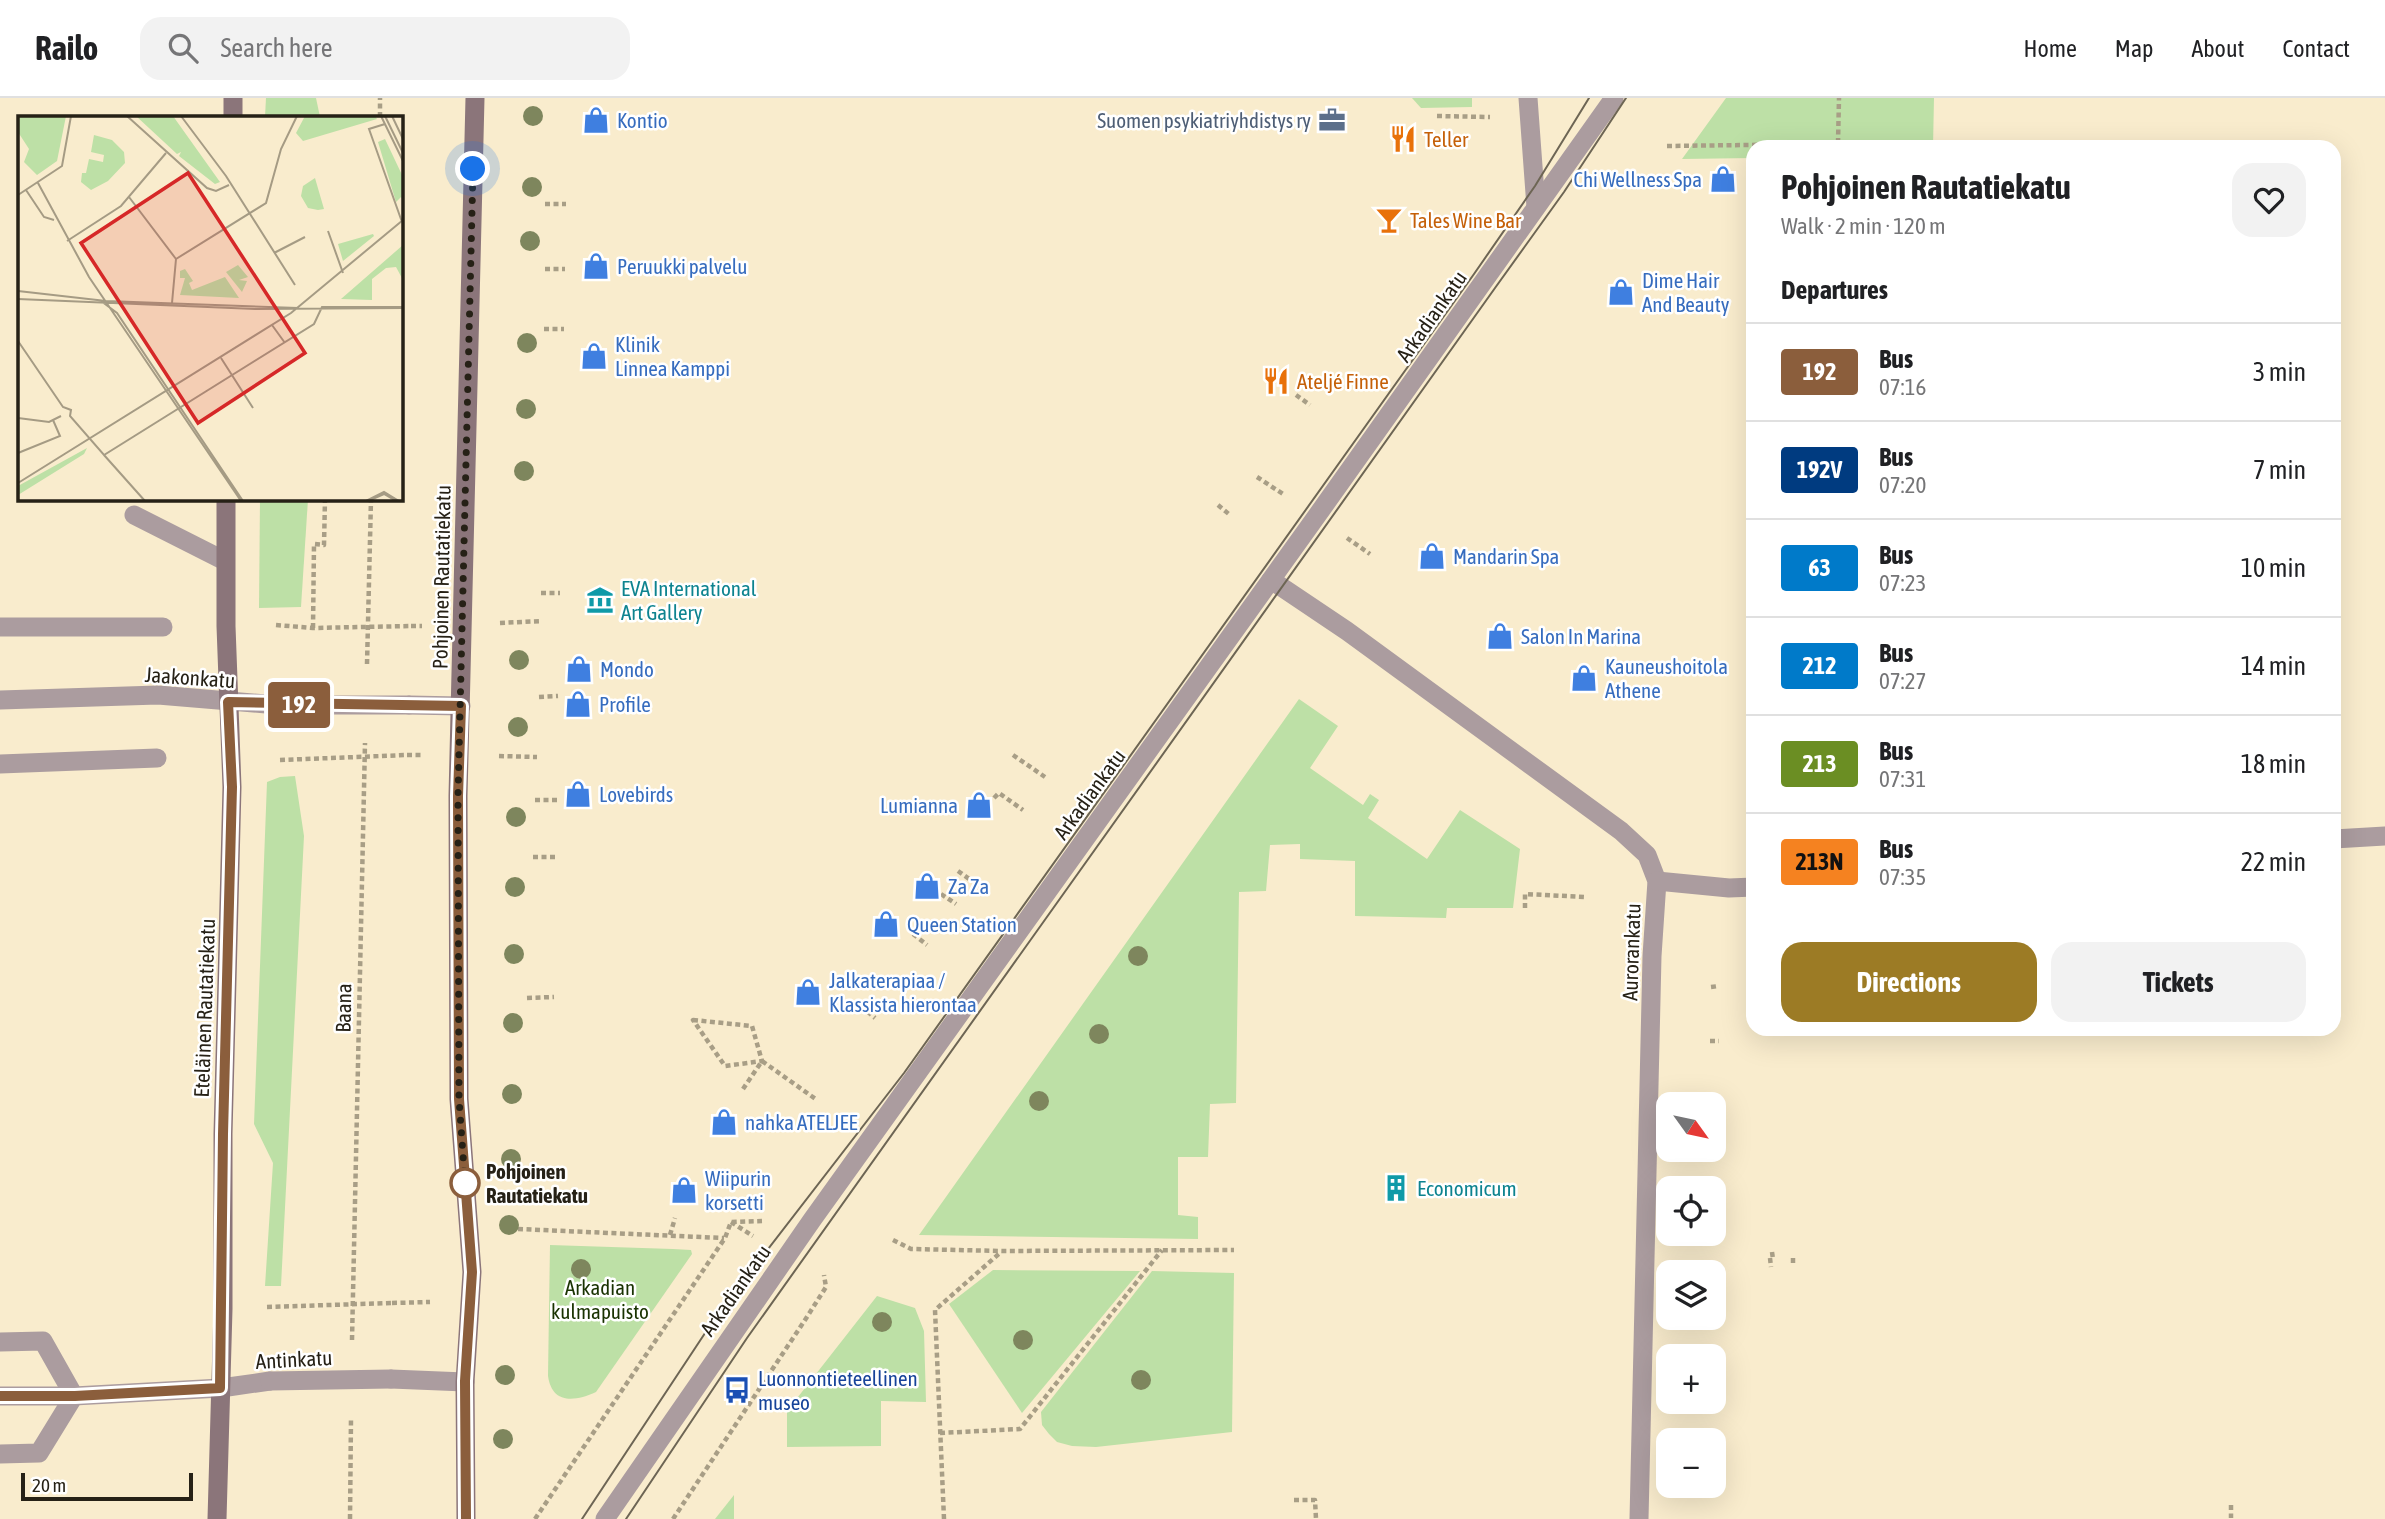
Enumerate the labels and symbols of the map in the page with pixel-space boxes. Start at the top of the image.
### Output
shop icon: Kontio [581,105,611,135]
office icon: Suomen psykiatriyhdistys ry [1317,105,1347,135]
place label: Kontio [617,108,668,132]
place label: Suomen psykiatriyhdistys ry [1097,108,1311,132]
inset map [18,116,402,500]
restaurant icon: Teller [1388,124,1418,154]
place label: Teller [1424,127,1469,151]
your location [455,151,490,186]
shop icon: Chi Wellness Spa [1708,164,1738,194]
place label: Chi Wellness Spa [1573,167,1702,191]
bar icon: Tales Wine Bar [1374,205,1404,235]
place label: Tales Wine Bar [1410,208,1522,232]
shop icon: Peruukki palvelu [581,251,611,281]
place label: Peruukki palvelu [617,254,747,278]
street label: Arkadiankatu [1391,266,1471,366]
place label: Dime Hair And Beauty [1642,268,1730,316]
shop icon: Dime Hair And Beauty [1606,277,1636,307]
place label: Klinik Linnea Kamppi [615,332,730,380]
shop icon: Klinik Linnea Kamppi [579,341,609,371]
restaurant icon: Ateljé Finne [1261,366,1291,396]
place label: Ateljé Finne [1297,369,1389,393]
street label: Pohjoinen Rautatiekatu [427,485,455,669]
shop icon: Mandarin Spa [1417,541,1447,571]
place label: Mandarin Spa [1453,544,1559,568]
place label: EVA International Art Gallery [621,576,757,624]
museum icon: EVA International Art Gallery [585,585,615,615]
shop icon: Salon In Marina [1485,621,1515,651]
place label: Salon In Marina [1521,624,1641,648]
shop icon: Mondo [564,654,594,684]
place label: Kauneushoitola Athene [1605,654,1728,702]
place label: Mondo [600,657,654,681]
street label: Jaakonkatu [144,662,236,692]
shop icon: Kauneushoitola Athene [1569,663,1599,693]
line badge: 192 [259,682,339,728]
shop icon: Profile [563,689,593,719]
place label: Profile [599,692,651,716]
street label: Arkadiankatu [1048,744,1130,844]
shop icon: Lovebirds [563,779,593,809]
place label: Lovebirds [599,782,673,806]
shop icon: Lumianna [964,790,994,820]
place label: Lumianna [880,793,958,817]
shop icon: Za Za [912,871,942,901]
place label: Za Za [948,874,989,898]
street label: Aurorankatu [1617,903,1645,1001]
shop icon: Queen Station [871,909,901,939]
place label: Queen Station [907,912,1017,936]
street label: Eteläinen Rautatiekatu [189,918,219,1098]
place label: Jalkaterapiaa / Klassista hierontaa [829,968,977,1016]
shop icon: Jalkaterapiaa / Klassista hierontaa [793,977,823,1007]
street label: Baana [331,983,355,1033]
north arrow [1656,1092,1726,1162]
shop icon: nahka ATELJEE [709,1107,739,1137]
place label: nahka ATELJEE [745,1110,857,1134]
place label: Pohjoinen Rautatiekatu [486,1159,588,1207]
place label: Wiipurin korsetti [705,1166,771,1214]
marker: Pohjoinen Rautatiekatu [450,1168,480,1198]
building icon: Economicum [1381,1173,1411,1203]
shop icon: Wiipurin korsetti [669,1175,699,1205]
place label: Economicum [1417,1176,1517,1200]
street label: Arkadiankatu [695,1240,775,1340]
park label: Arkadian kulmapuisto [551,1275,649,1323]
street label: Antinkatu [255,1345,333,1373]
place label: Luonnontieteellinen museo [758,1366,918,1414]
bus stop icon: Luonnontieteellinen museo [722,1375,752,1405]
scale bar [21,1470,192,1502]

